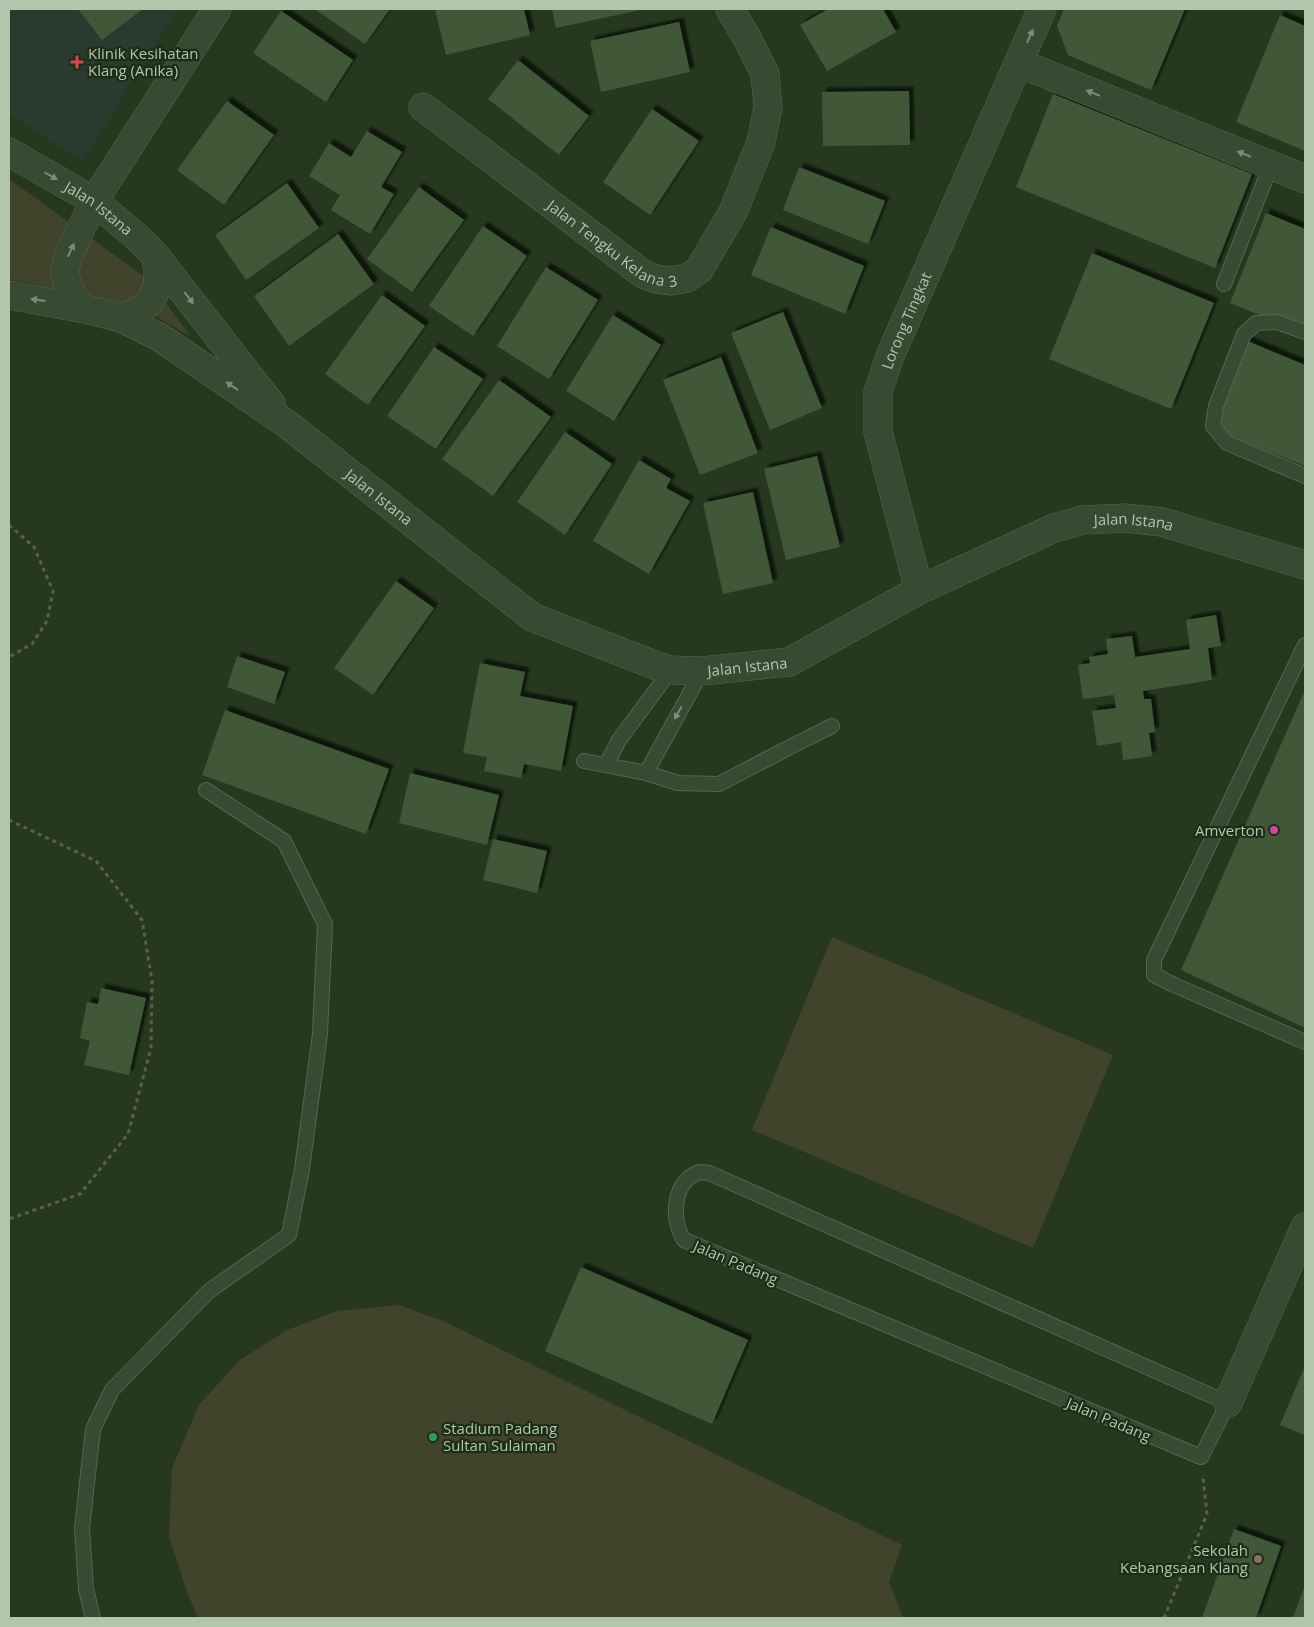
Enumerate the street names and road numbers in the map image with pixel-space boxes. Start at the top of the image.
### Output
street label: Jalan Istana [59,175,137,240]
street label: Jalan Tengku Kelana 3 [542,194,679,291]
street label: Lorong Tingkat [876,269,936,372]
street label: Jalan Istana [340,463,417,529]
street label: Jalan Istana [1091,508,1176,535]
street label: Jalan Istana [704,652,788,681]
street label: Jalan Padang [689,1234,781,1289]
street label: Jalan Padang [1062,1391,1154,1446]

